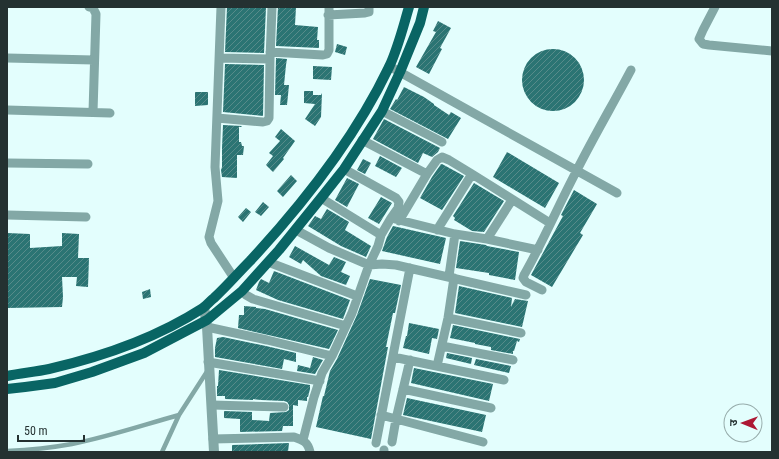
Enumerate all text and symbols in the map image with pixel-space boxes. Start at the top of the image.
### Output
north arrow [723,403,763,443]
scale bar [18,417,84,443]
text: उ [727,419,740,426]
text: 50 m [24,424,48,438]

